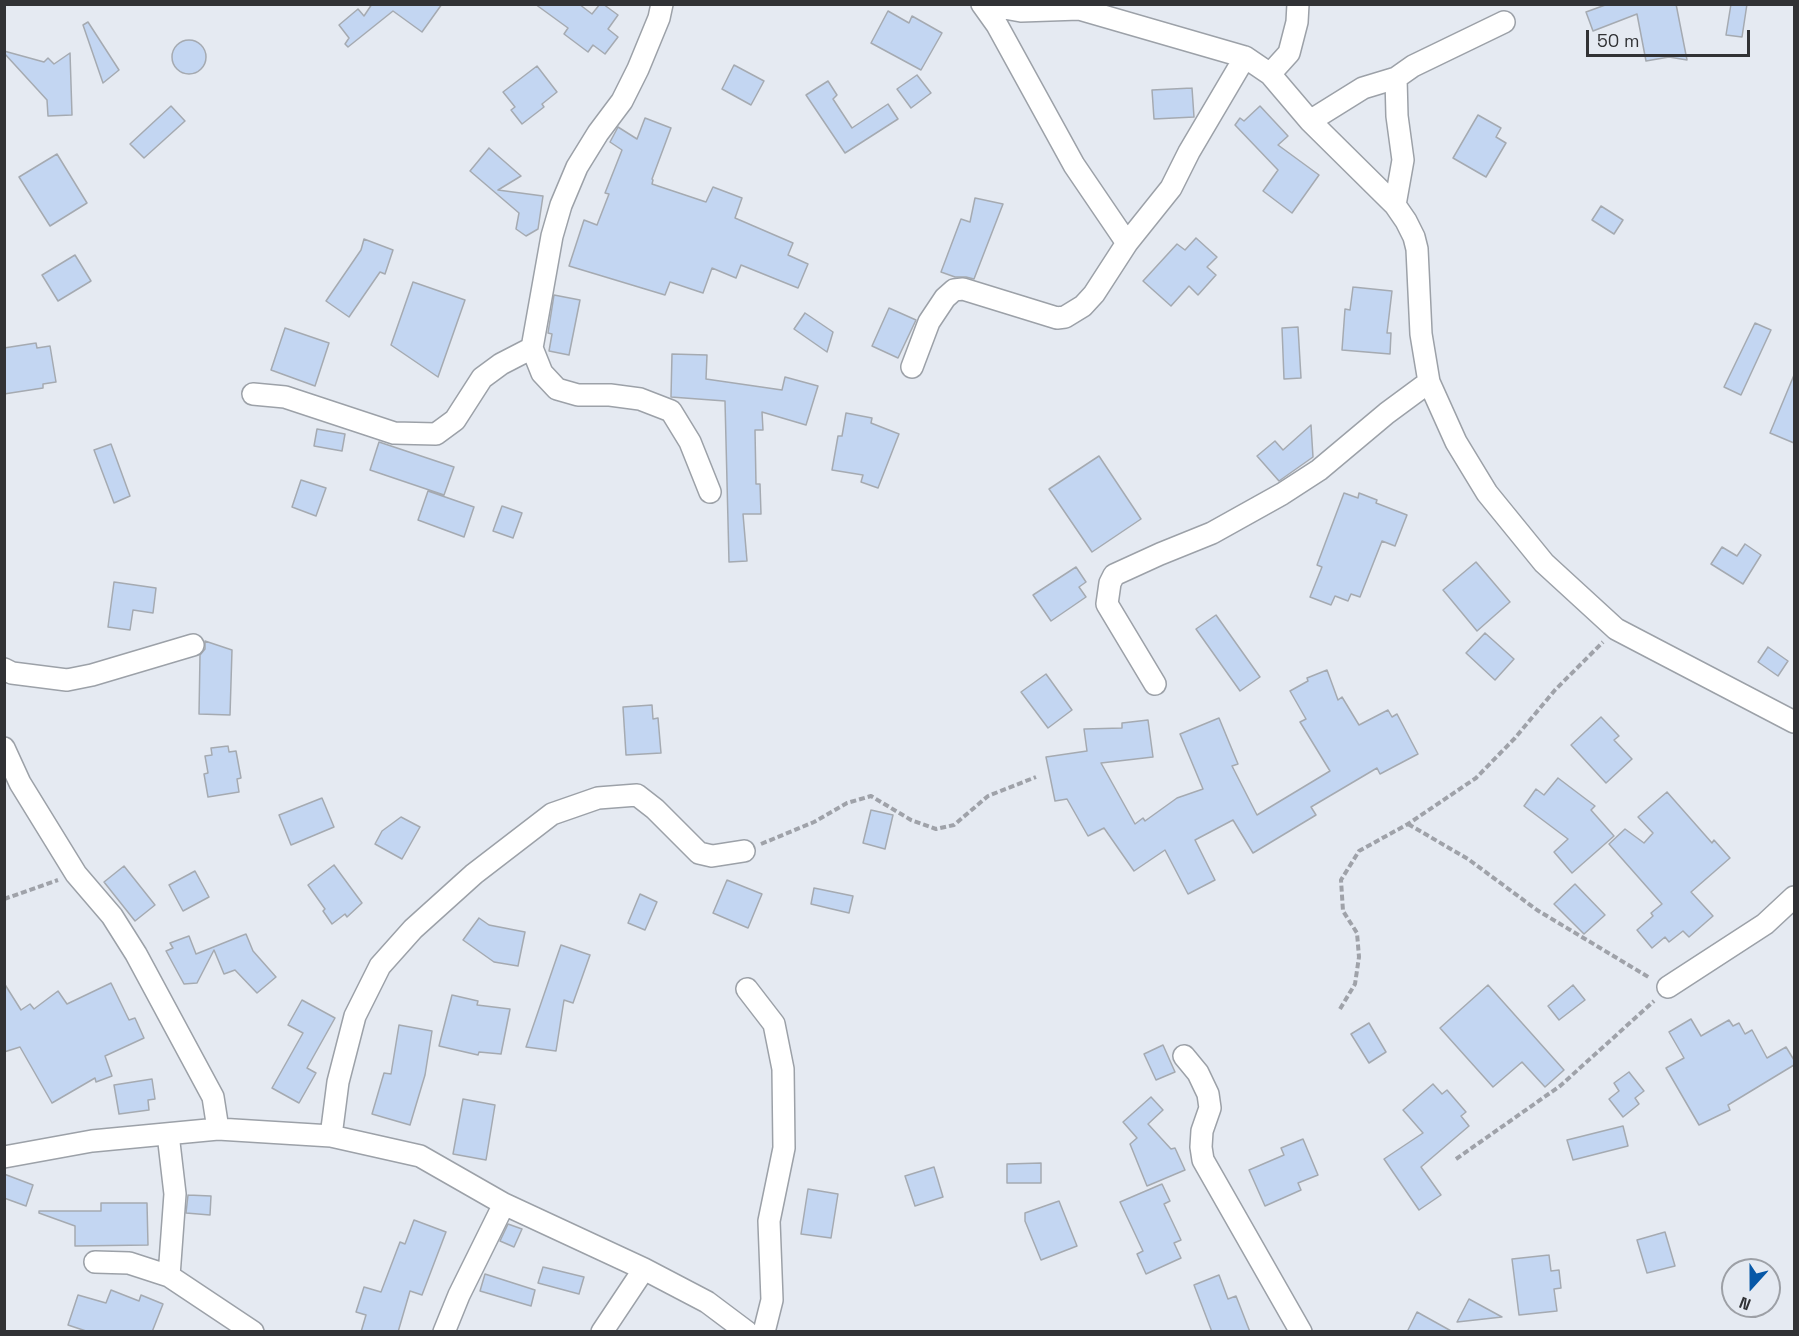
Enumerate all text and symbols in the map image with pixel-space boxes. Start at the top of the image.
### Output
scale bar [1589,18,1752,56]
text: 50 m [1597,29,1639,52]
north arrow [1721,1258,1781,1318]
text: N [1736,1292,1754,1315]

